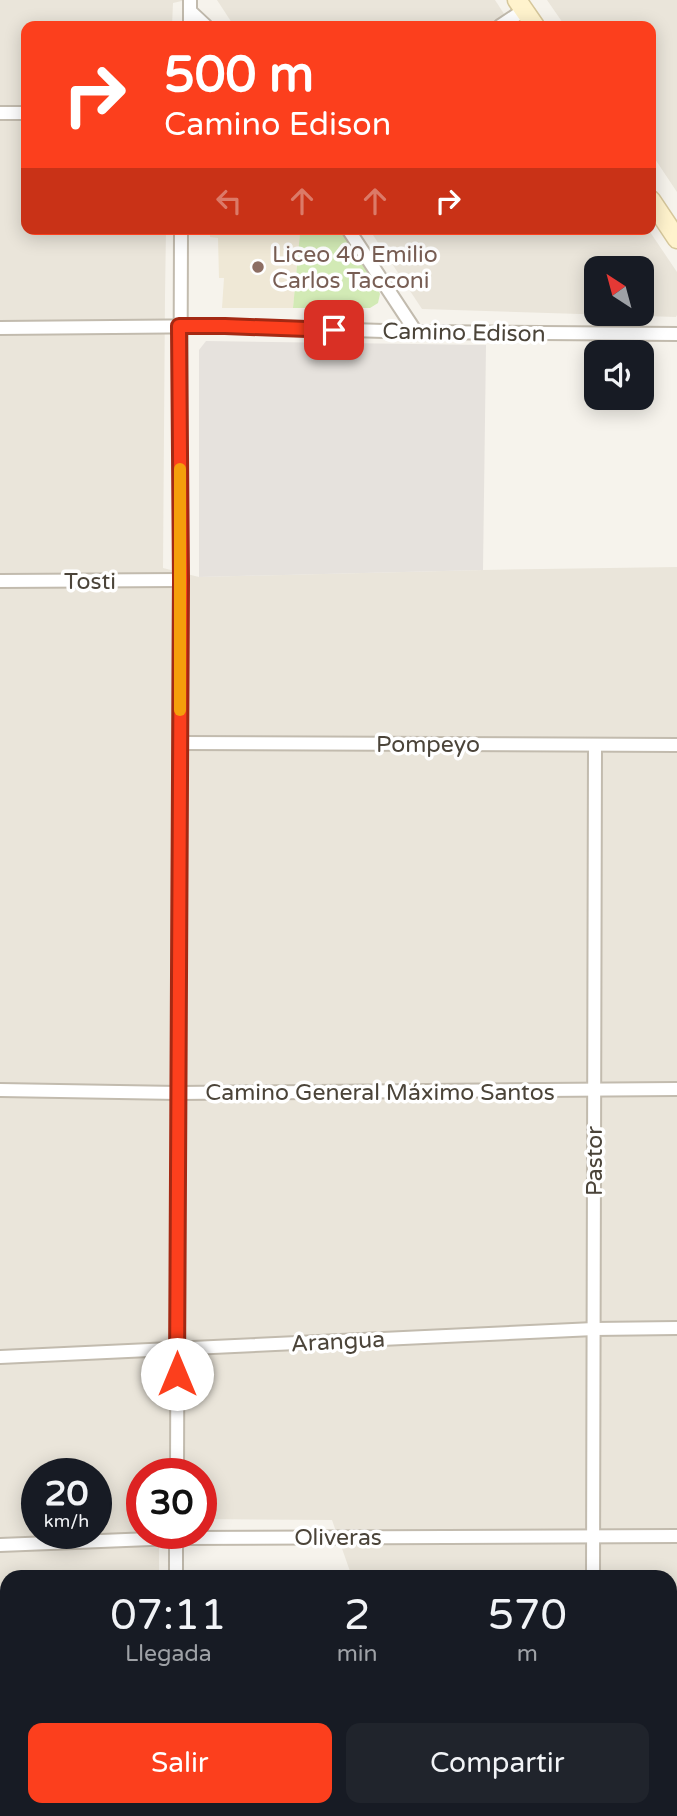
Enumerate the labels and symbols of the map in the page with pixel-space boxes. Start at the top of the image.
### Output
place label: Liceo 40 Emilio Carlos Tacconi [272,241,438,295]
north arrow [584,256,654,326]
marker: Liceo 40 Emilio Carlos Tacconi [250,259,266,275]
pin [304,300,364,360]
street label: Camino Edison [382,318,546,348]
street label: Tosti [64,568,116,596]
street label: Pompeyo [376,731,480,759]
street label: Camino General Máximo Santos [205,1079,555,1107]
street label: Pastor [581,1126,609,1196]
street label: Arangua [290,1326,386,1358]
position arrow [140,1337,214,1411]
speed limit sign: 30 [126,1458,217,1549]
street label: Oliveras [294,1524,382,1552]

